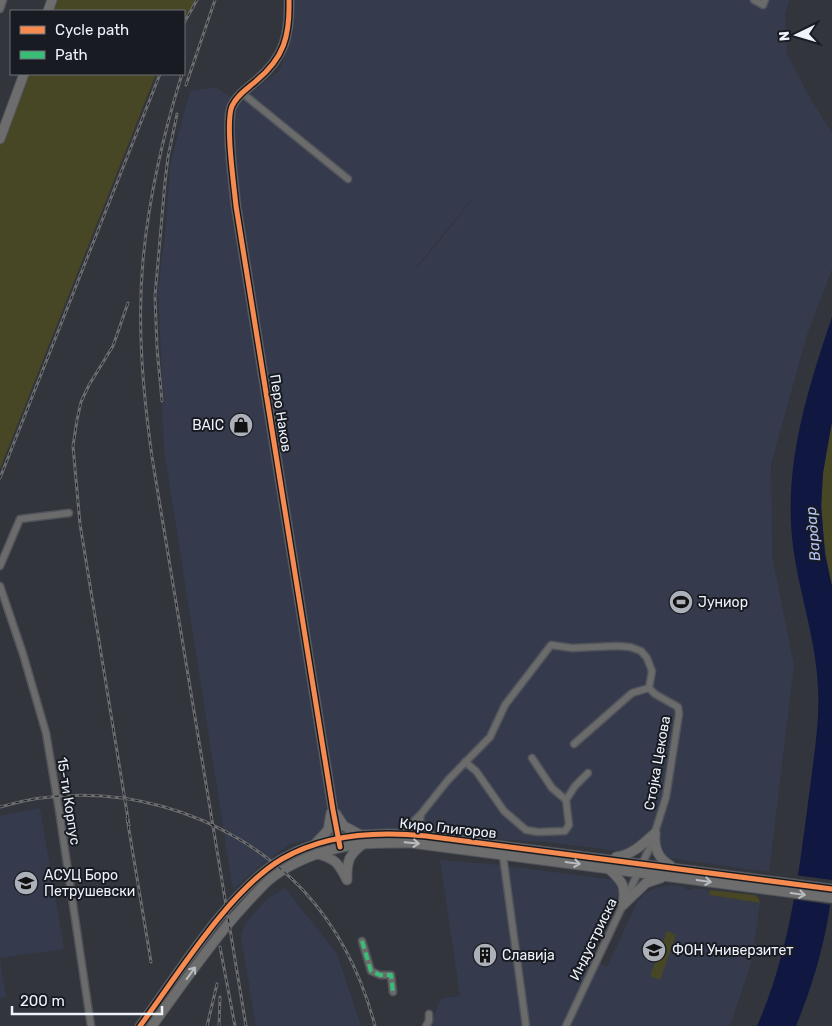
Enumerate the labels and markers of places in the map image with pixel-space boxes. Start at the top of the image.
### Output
shop icon: BAIC [228,412,254,438]
place label: BAIC [192,417,224,434]
sports icon: Јуниор [668,589,694,615]
place label: Јуниор [698,594,748,611]
place label: АСУЦ Боро Петрушевски [44,867,135,900]
school or university icon: АСУЦ Боро Петрушевски [13,870,39,896]
school or university icon: ФОН Универзитет [641,937,667,963]
building icon: Славија [472,942,498,968]
place label: ФОН Универзитет [672,942,794,959]
place label: Славија [502,947,555,964]

